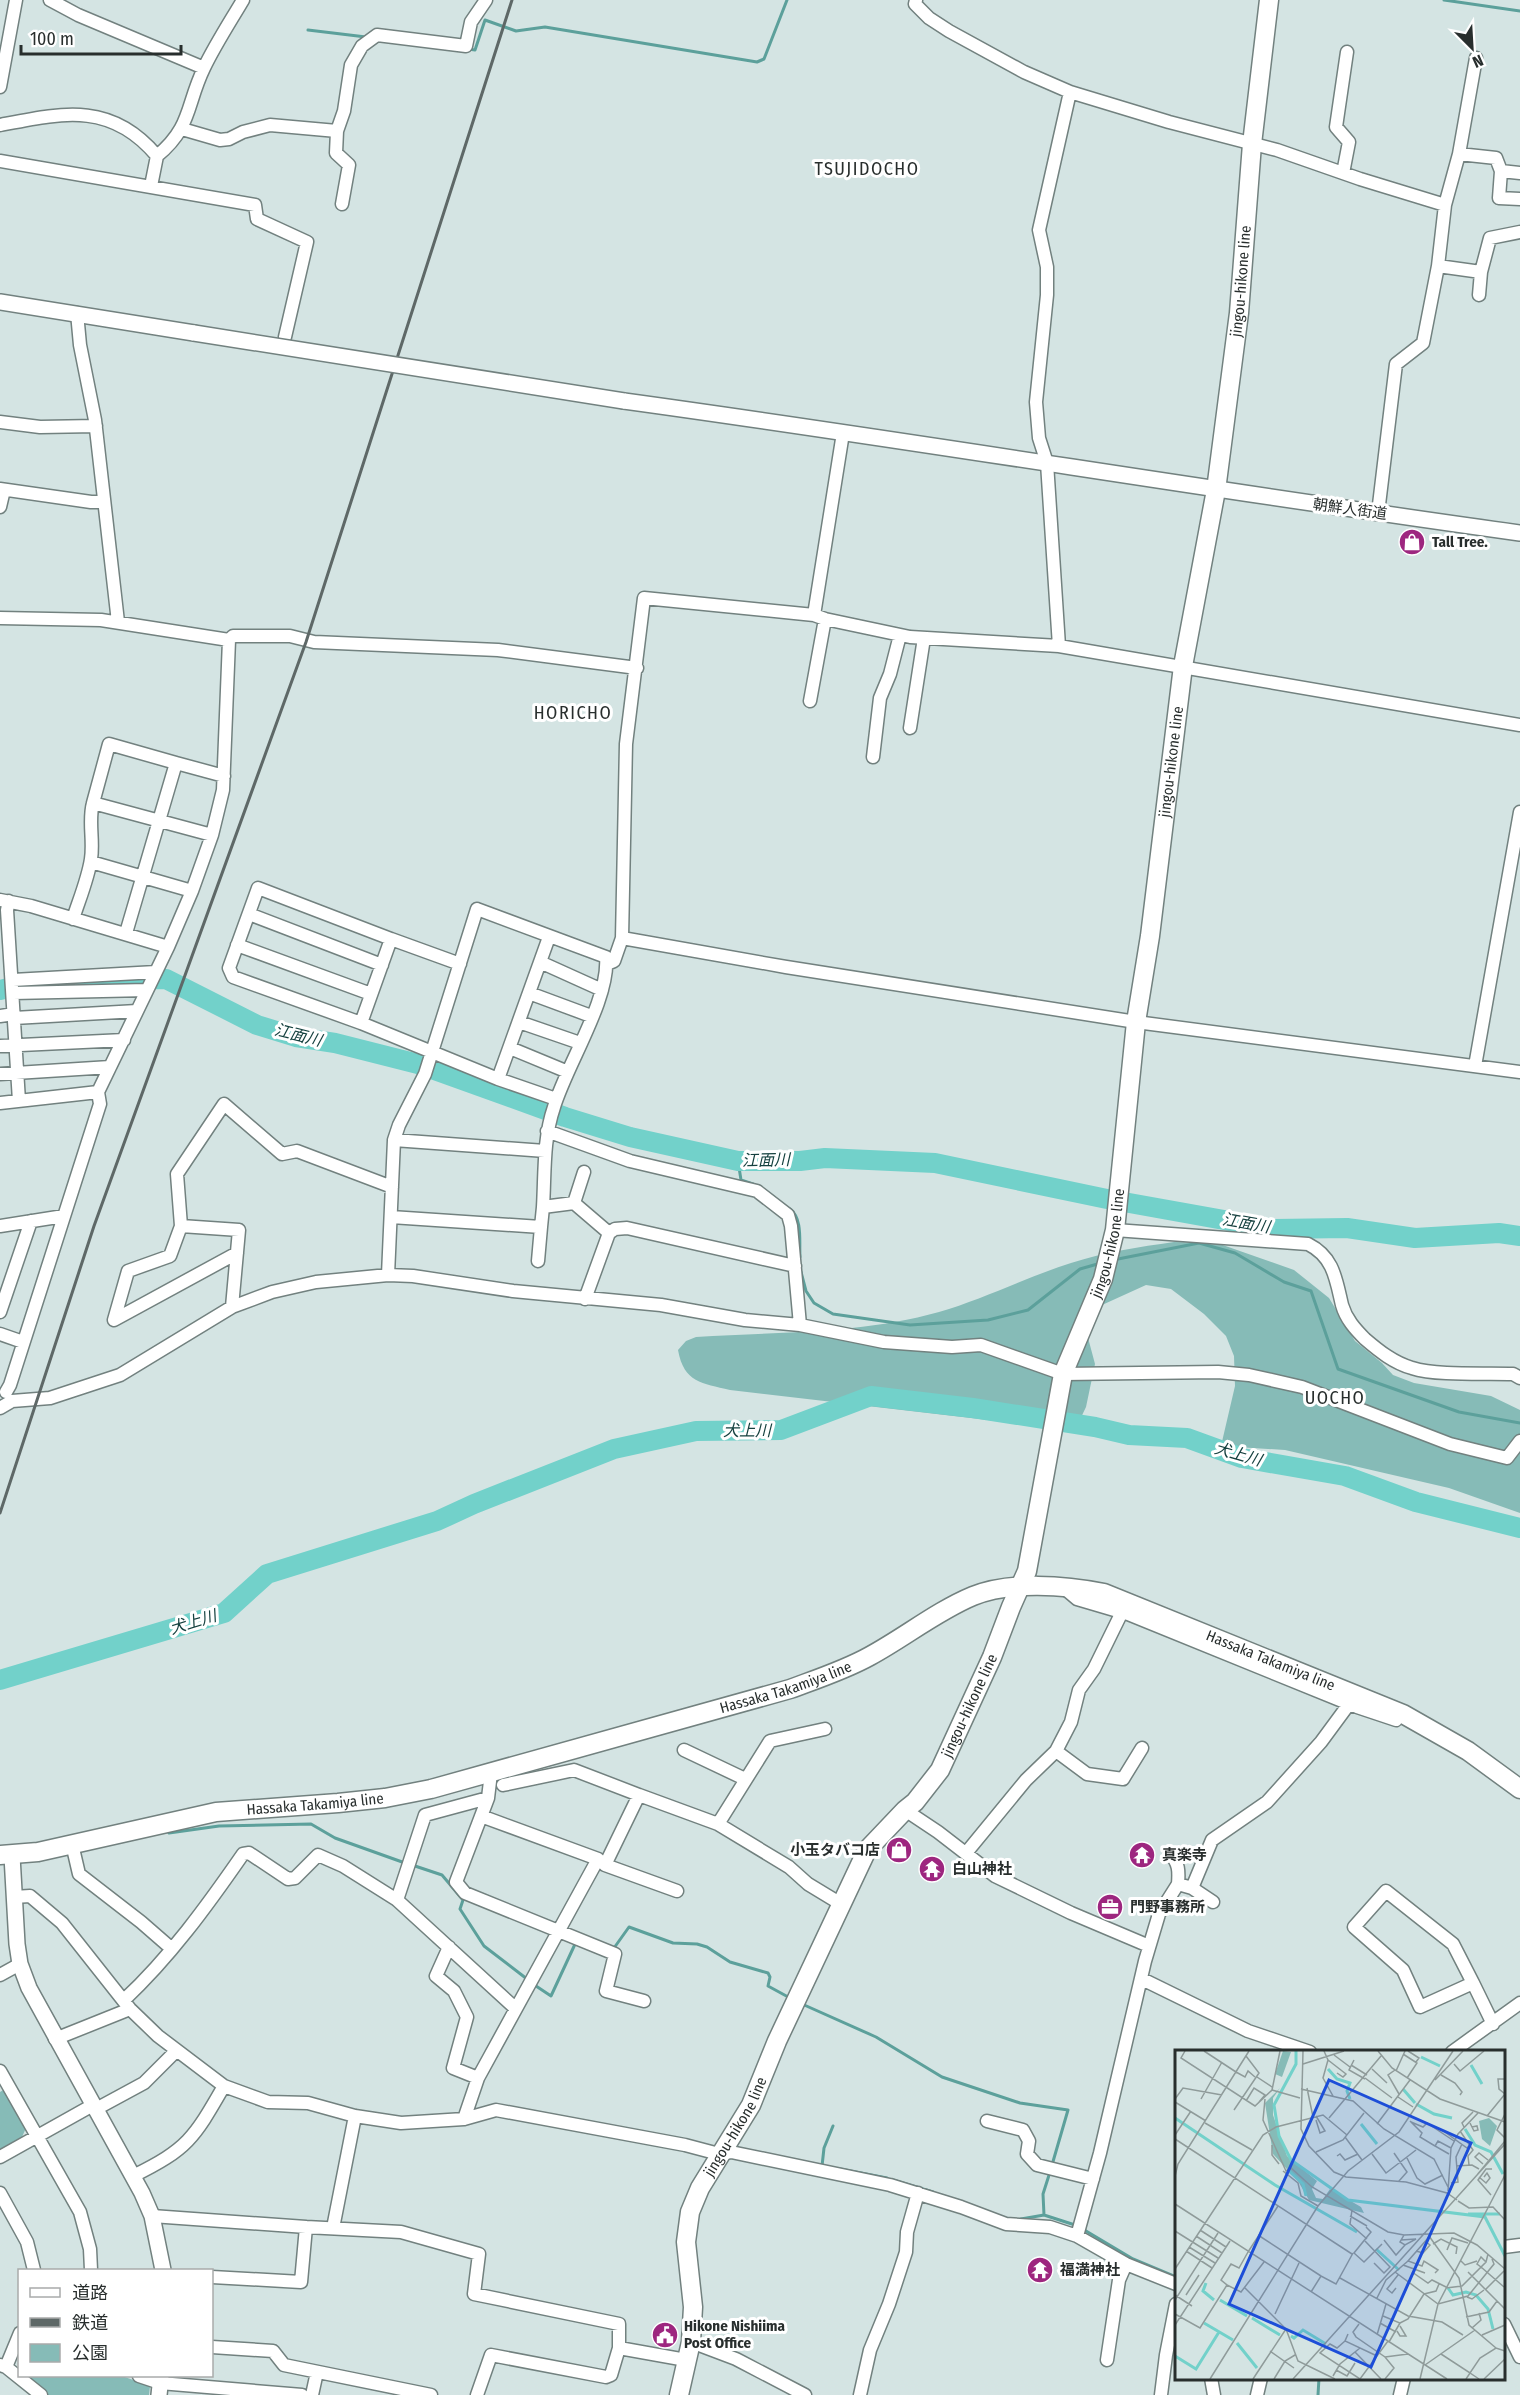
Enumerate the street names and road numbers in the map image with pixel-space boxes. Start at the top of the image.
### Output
street label: jingou-hikone line [1227,225,1255,339]
street label: 朝鮮人街道 [1312,495,1388,523]
street label: jingou-hikone line [1155,705,1187,819]
street label: jingou-hikone line [1087,1188,1128,1302]
street label: Hassaka Takamiya line [1204,1626,1338,1695]
street label: jingou-hikone line [938,1651,1001,1761]
street label: Hassaka Takamiya line [718,1657,854,1717]
street label: Hassaka Takamiya line [246,1789,385,1819]
street label: jingou-hikone line [700,2074,770,2181]

